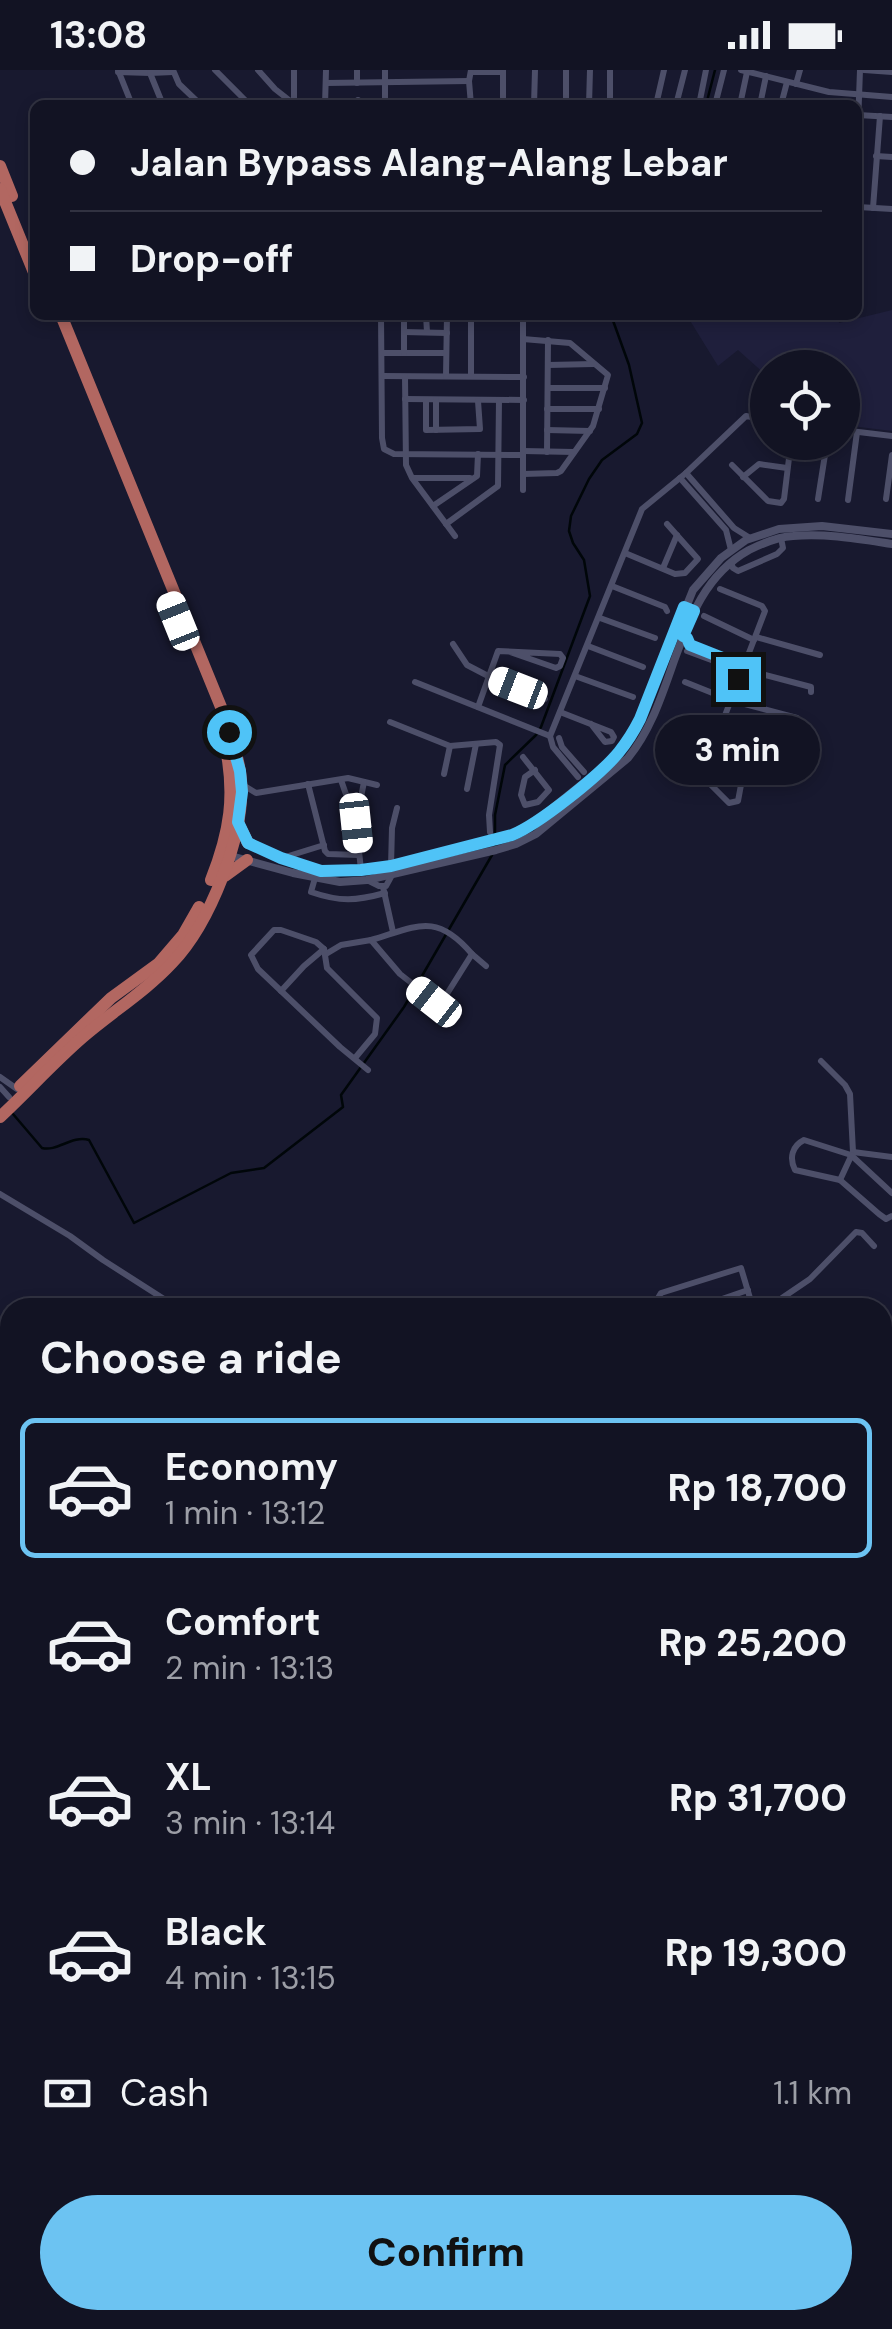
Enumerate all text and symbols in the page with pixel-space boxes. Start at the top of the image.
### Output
text: 13:08 [50,10,147,60]
text: Jalan Bypass Alang-Alang Lebar [130,138,728,188]
text: Drop-off [130,234,293,284]
map controls [750,350,860,460]
button: locate [750,350,860,460]
car [153,588,203,654]
route end [716,657,761,702]
car [485,663,551,713]
route start [207,710,252,755]
callout: 3 min [656,714,820,784]
text: 3 min [695,729,780,771]
car [338,792,374,854]
car [401,972,467,1032]
text: Choose a ride [40,1328,342,1387]
text: Economy [165,1442,338,1492]
icon: car [45,1443,135,1533]
text: Rp 18,700 [667,1463,847,1513]
text: 1 min · 13:12 [165,1492,325,1534]
text: Comfort [165,1597,321,1647]
icon: car [45,1598,135,1688]
text: Rp 25,200 [658,1618,847,1668]
text: 2 min · 13:13 [165,1647,334,1689]
text: XL [165,1752,212,1802]
icon: car [45,1753,135,1843]
text: Rp 31,700 [669,1773,847,1823]
text: 3 min · 13:14 [165,1802,335,1844]
text: Black [165,1907,267,1957]
icon: car [45,1908,135,1998]
text: Rp 19,300 [665,1928,847,1978]
text: 4 min · 13:15 [165,1957,336,1999]
icon: cash [40,2066,95,2121]
text: Cash [120,2068,209,2118]
text: 1.1 km [773,2072,852,2114]
button: Confirm [40,2195,852,2310]

